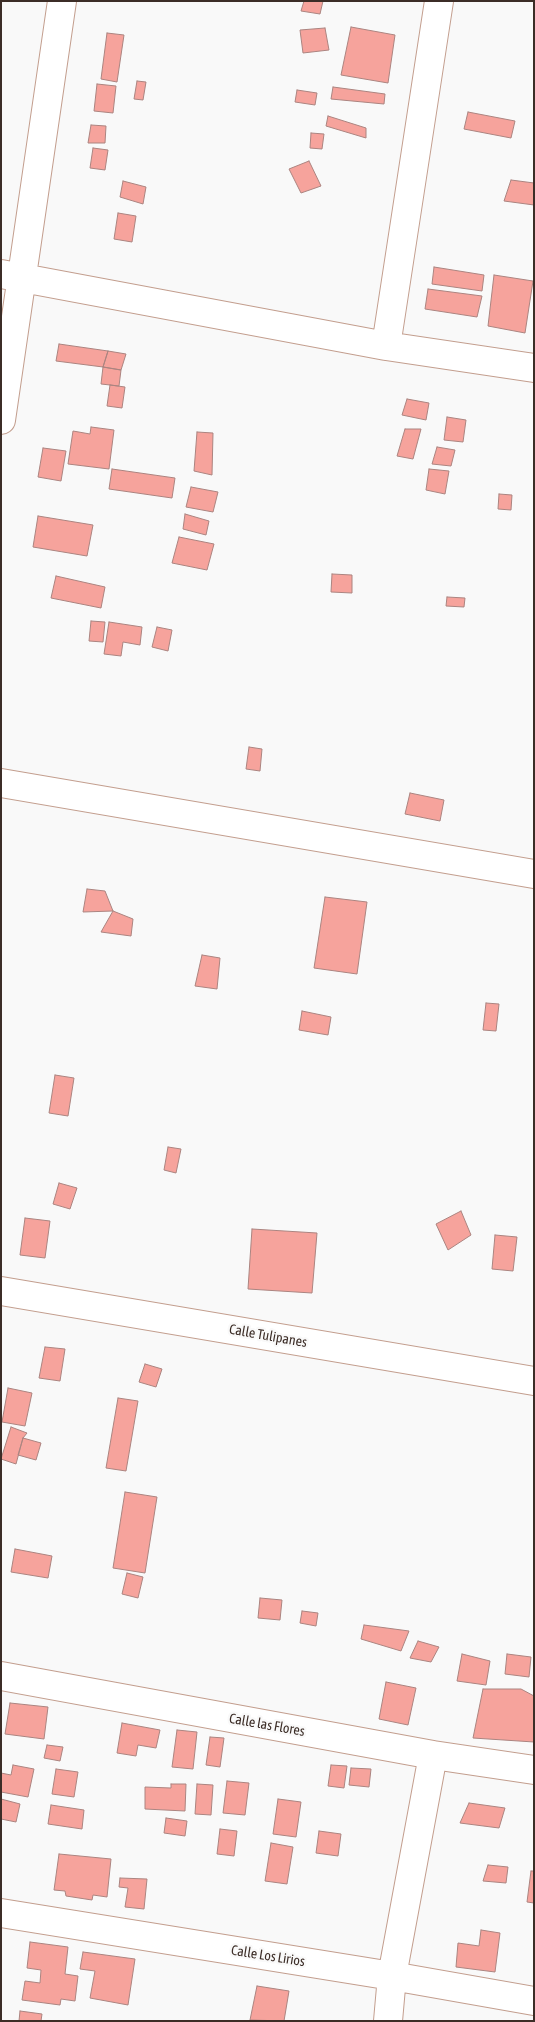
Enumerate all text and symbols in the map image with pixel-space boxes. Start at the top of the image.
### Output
street label: Calle Tulipanes [228,1321,308,1351]
street label: Calle las Flores [228,1710,306,1740]
street label: Calle Los Lirios [230,1942,306,1970]

